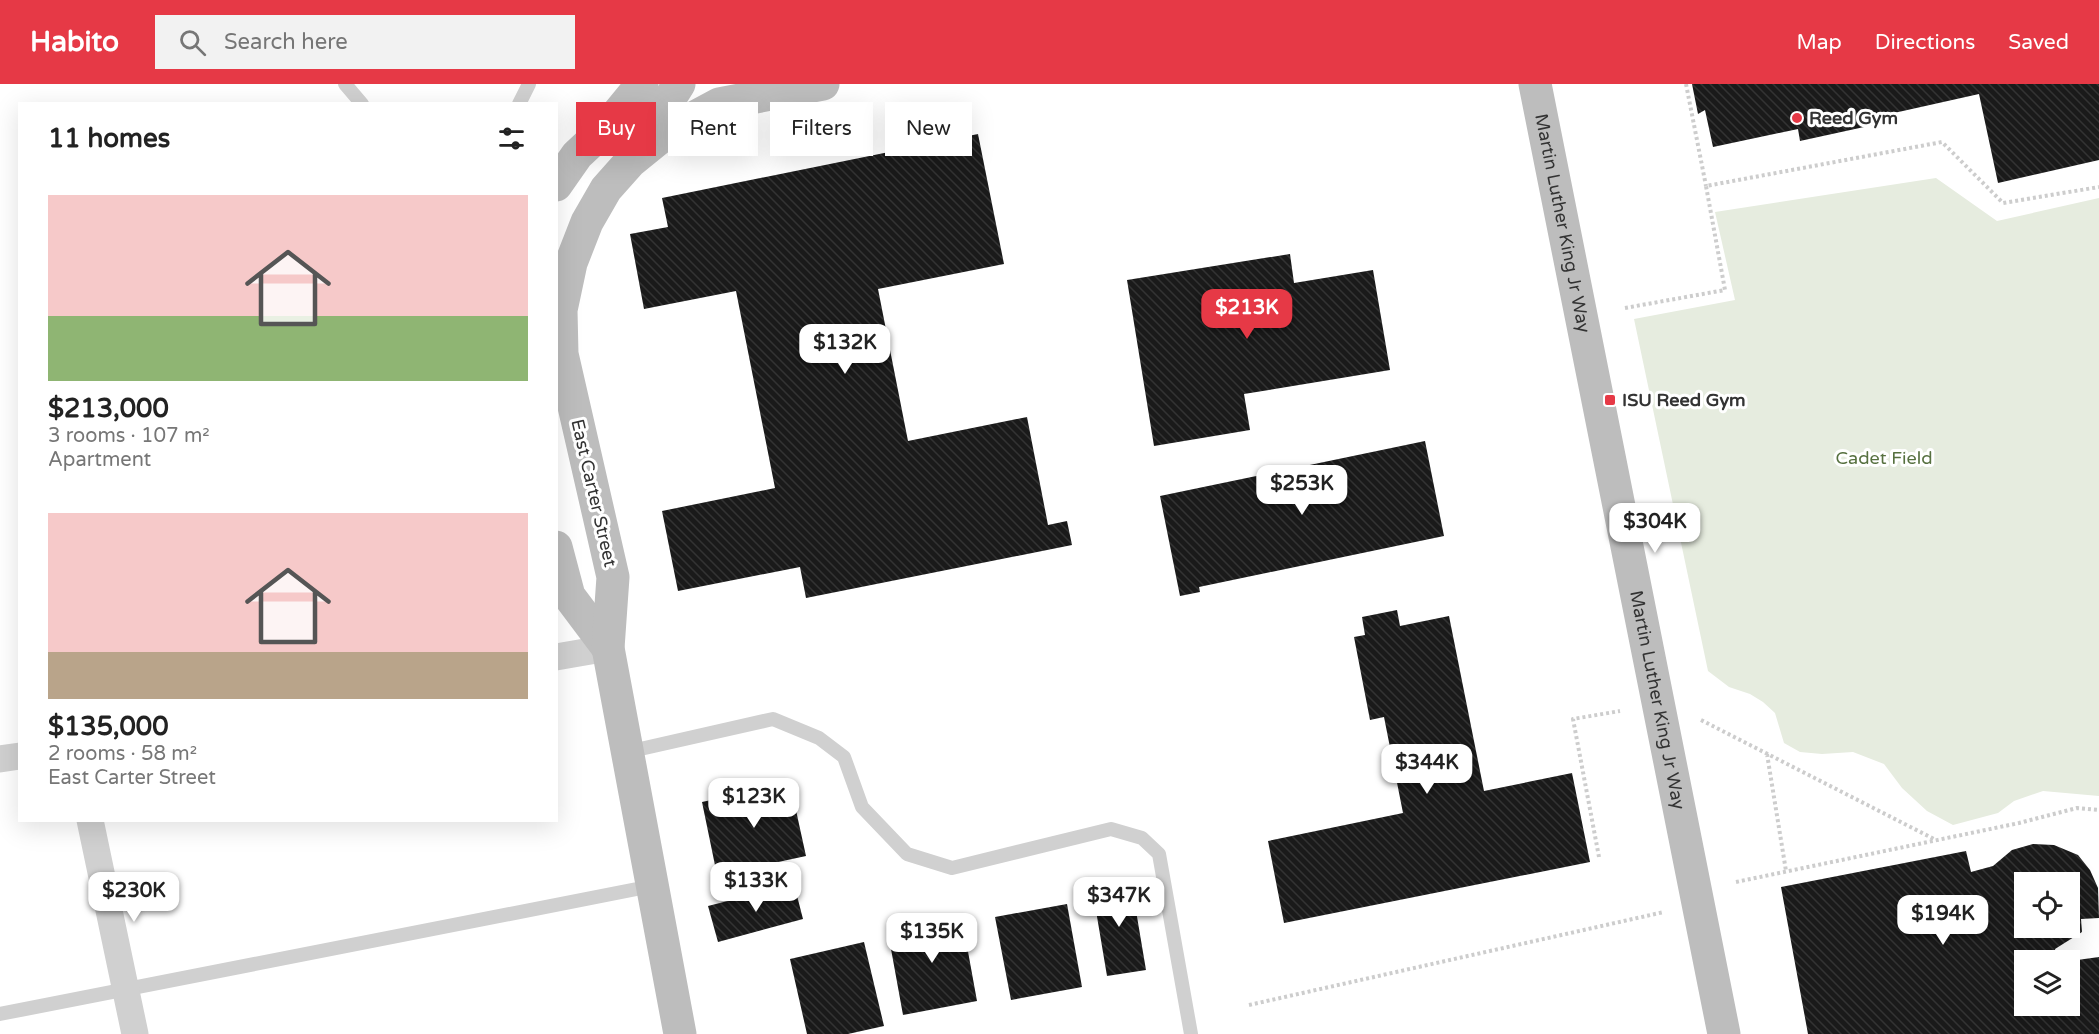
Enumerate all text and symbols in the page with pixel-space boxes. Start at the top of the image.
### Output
search box [155,15,575,69]
text: Habito [30,25,119,59]
icon: search [176,26,209,59]
text: Search here [224,29,348,55]
text: Map [1796,30,1842,55]
text: Directions [1875,30,1975,55]
text: Saved [2008,30,2069,55]
chip: Buy [576,102,656,156]
chip: Rent [668,102,758,156]
chip: Filters [770,102,873,156]
chip: New [885,102,972,156]
place label: Reed Gym [1809,107,1898,129]
marker: Reed Gym [1790,111,1804,125]
street label: Martin Luther King Jr Way [1530,112,1595,335]
icon: filters [495,122,528,155]
text: 11 homes [48,123,170,154]
icon: home [234,234,342,342]
pin: $213K [1205,289,1289,340]
text: $213K [1215,296,1279,320]
pin: $132K [803,324,887,375]
text: $132K [813,331,877,355]
place label: ISU Reed Gym [1622,389,1746,411]
text: $213,000 [48,393,169,424]
marker: ISU Reed Gym [1603,393,1617,407]
street label: East Carter Street [566,417,622,569]
text: 3 rooms · 107 m² [48,424,210,448]
park label: Cadet Field [1836,447,1932,469]
text: Apartment [48,448,151,472]
pin: $253K [1260,465,1344,516]
text: $253K [1270,472,1334,496]
pin: $304K [1613,503,1697,554]
text: $304K [1623,510,1687,534]
icon: home [234,552,342,660]
street label: Martin Luther King Jr Way [1625,588,1690,812]
text: $135,000 [48,711,168,742]
text: 2 rooms · 58 m² [48,742,197,766]
pin: $344K [1385,744,1469,795]
text: $344K [1395,751,1459,775]
text: East Carter Street [48,766,216,790]
pin: $123K [712,778,796,829]
text: $123K [722,785,786,809]
pin: $133K [714,862,798,913]
text: $133K [724,869,788,893]
pin: $230K [92,872,176,923]
map controls [2014,872,2080,1016]
button: locate [2014,872,2080,938]
pin: $347K [1077,877,1161,928]
text: $230K [102,879,166,903]
text: $347K [1087,884,1151,908]
pin: $194K [1901,895,1985,946]
text: $194K [1911,902,1975,926]
pin: $135K [890,913,974,964]
text: $135K [900,920,964,944]
button: layers [2014,950,2080,1016]

